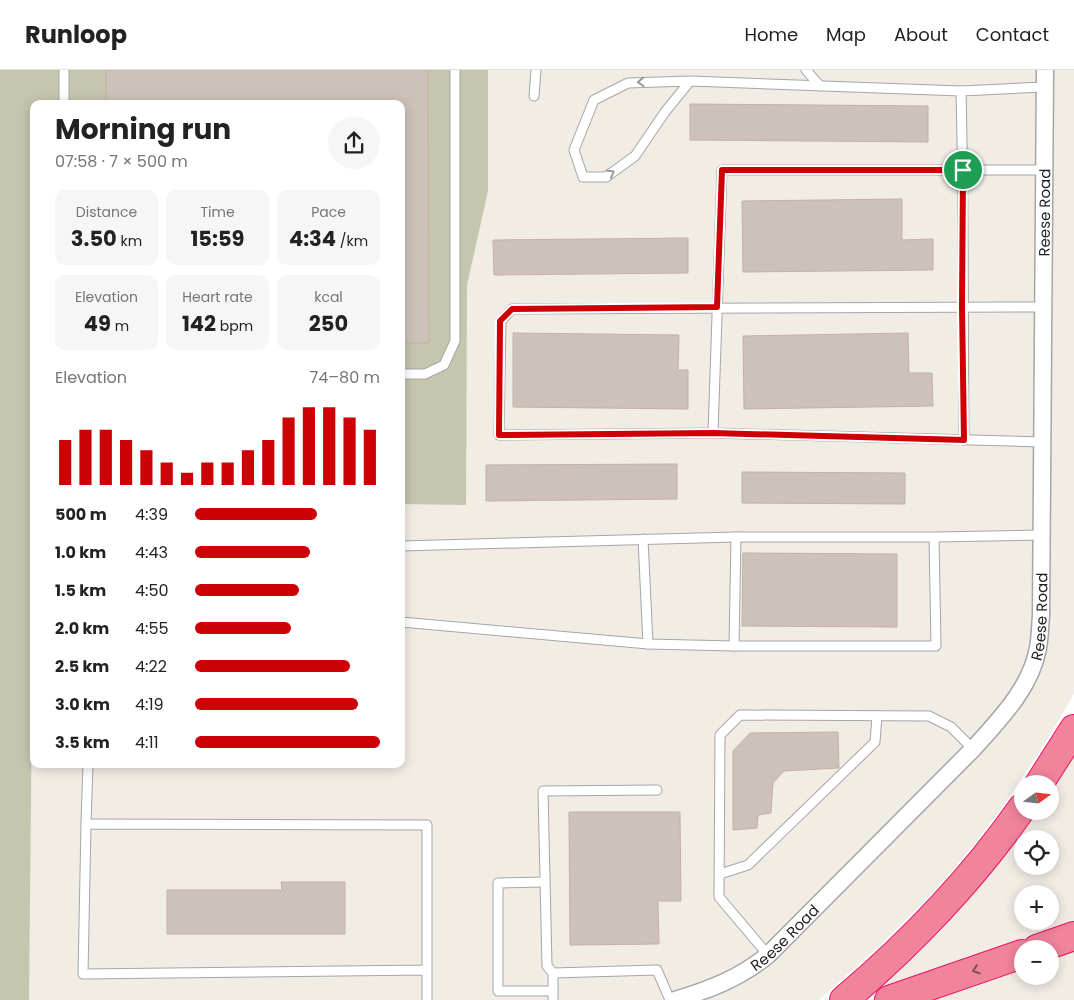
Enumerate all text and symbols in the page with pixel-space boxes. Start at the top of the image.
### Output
text: Runloop [25,18,127,51]
text: Home [744,22,798,47]
text: Map [826,22,866,47]
text: About [894,22,948,47]
text: Contact [976,22,1049,47]
one-way arrow [637,77,645,88]
text: Morning run [55,110,231,149]
button: share [328,117,380,169]
pin [942,149,984,191]
text: 07:58 · 7 × 500 m [55,150,188,173]
icon: arrive [949,156,977,184]
one-way arrow [606,169,615,179]
street label: Reese Road [1033,169,1055,257]
text: Distance [76,202,137,222]
text: Time [200,202,235,222]
text: Pace [311,202,346,222]
text: 3.50 [71,224,117,253]
text: 15:59 [190,224,245,253]
text: 4:34 [289,224,336,253]
text: km [117,231,142,251]
text: /km [336,231,368,251]
text: Elevation [75,287,138,307]
text: Heart rate [182,287,253,307]
text: kcal [314,287,343,307]
text: 49 [84,309,111,338]
text: 142 [182,309,216,338]
text: 250 [309,309,348,338]
text: m [111,316,129,336]
text: bpm [216,316,253,336]
text: Elevation [55,366,127,389]
text: 74–80 m [309,366,380,389]
text: 500 m [55,503,107,526]
text: 4:39 [135,503,168,526]
text: 1.0 km [55,541,106,564]
text: 4:43 [135,541,168,564]
street label: Reese Road [1025,573,1052,663]
text: 1.5 km [55,579,106,602]
text: 4:50 [135,579,169,602]
text: 2.0 km [55,617,109,640]
text: 4:55 [135,617,169,640]
text: 2.5 km [55,655,109,678]
text: 4:22 [135,655,167,678]
text: 3.0 km [55,693,110,716]
text: 4:19 [135,693,164,716]
text: 3.5 km [55,731,110,754]
text: 4:11 [135,731,159,754]
north arrow [1014,775,1059,820]
map controls [1014,775,1059,985]
button: locate [1014,830,1059,875]
button: + [1014,885,1059,930]
street label: Reese Road [746,899,823,976]
button: − [1014,940,1059,985]
one-way arrow [973,964,981,974]

